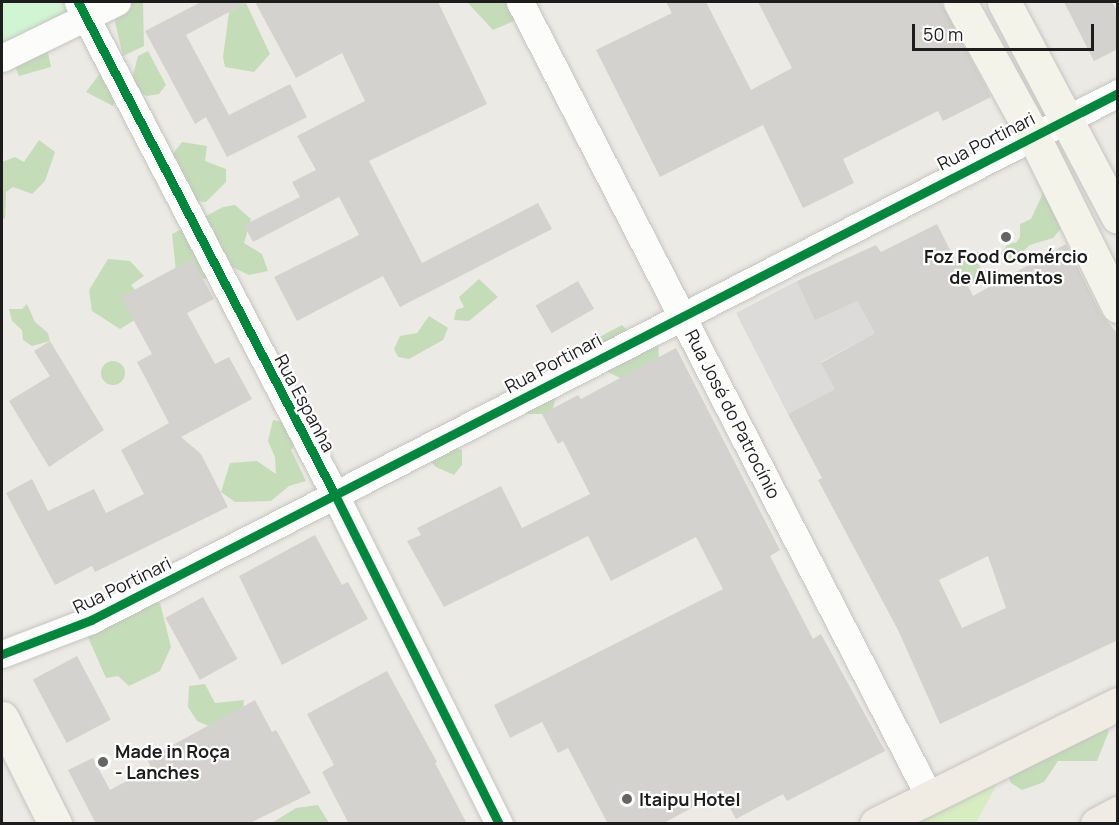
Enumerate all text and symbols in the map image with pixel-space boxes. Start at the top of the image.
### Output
scale bar [915,12,1096,50]
text: 50 m [923,22,963,46]
street label: Rua Portinari [934,107,1038,175]
marker: Foz Food Comércio de Alimentos [999,230,1013,244]
place label: Foz Food Comércio de Alimentos [924,246,1088,288]
street label: Rua José do Patrocínio [681,326,785,502]
street label: Rua Portinari [501,328,605,398]
street label: Rua Espanha [270,351,340,455]
street label: Rua Portinari [69,552,175,618]
place label: Made in Roça - Lanches [115,741,230,783]
marker: Made in Roça - Lanches [96,755,110,769]
place label: Itaipu Hotel [639,788,741,810]
marker: Itaipu Hotel [620,792,634,806]

